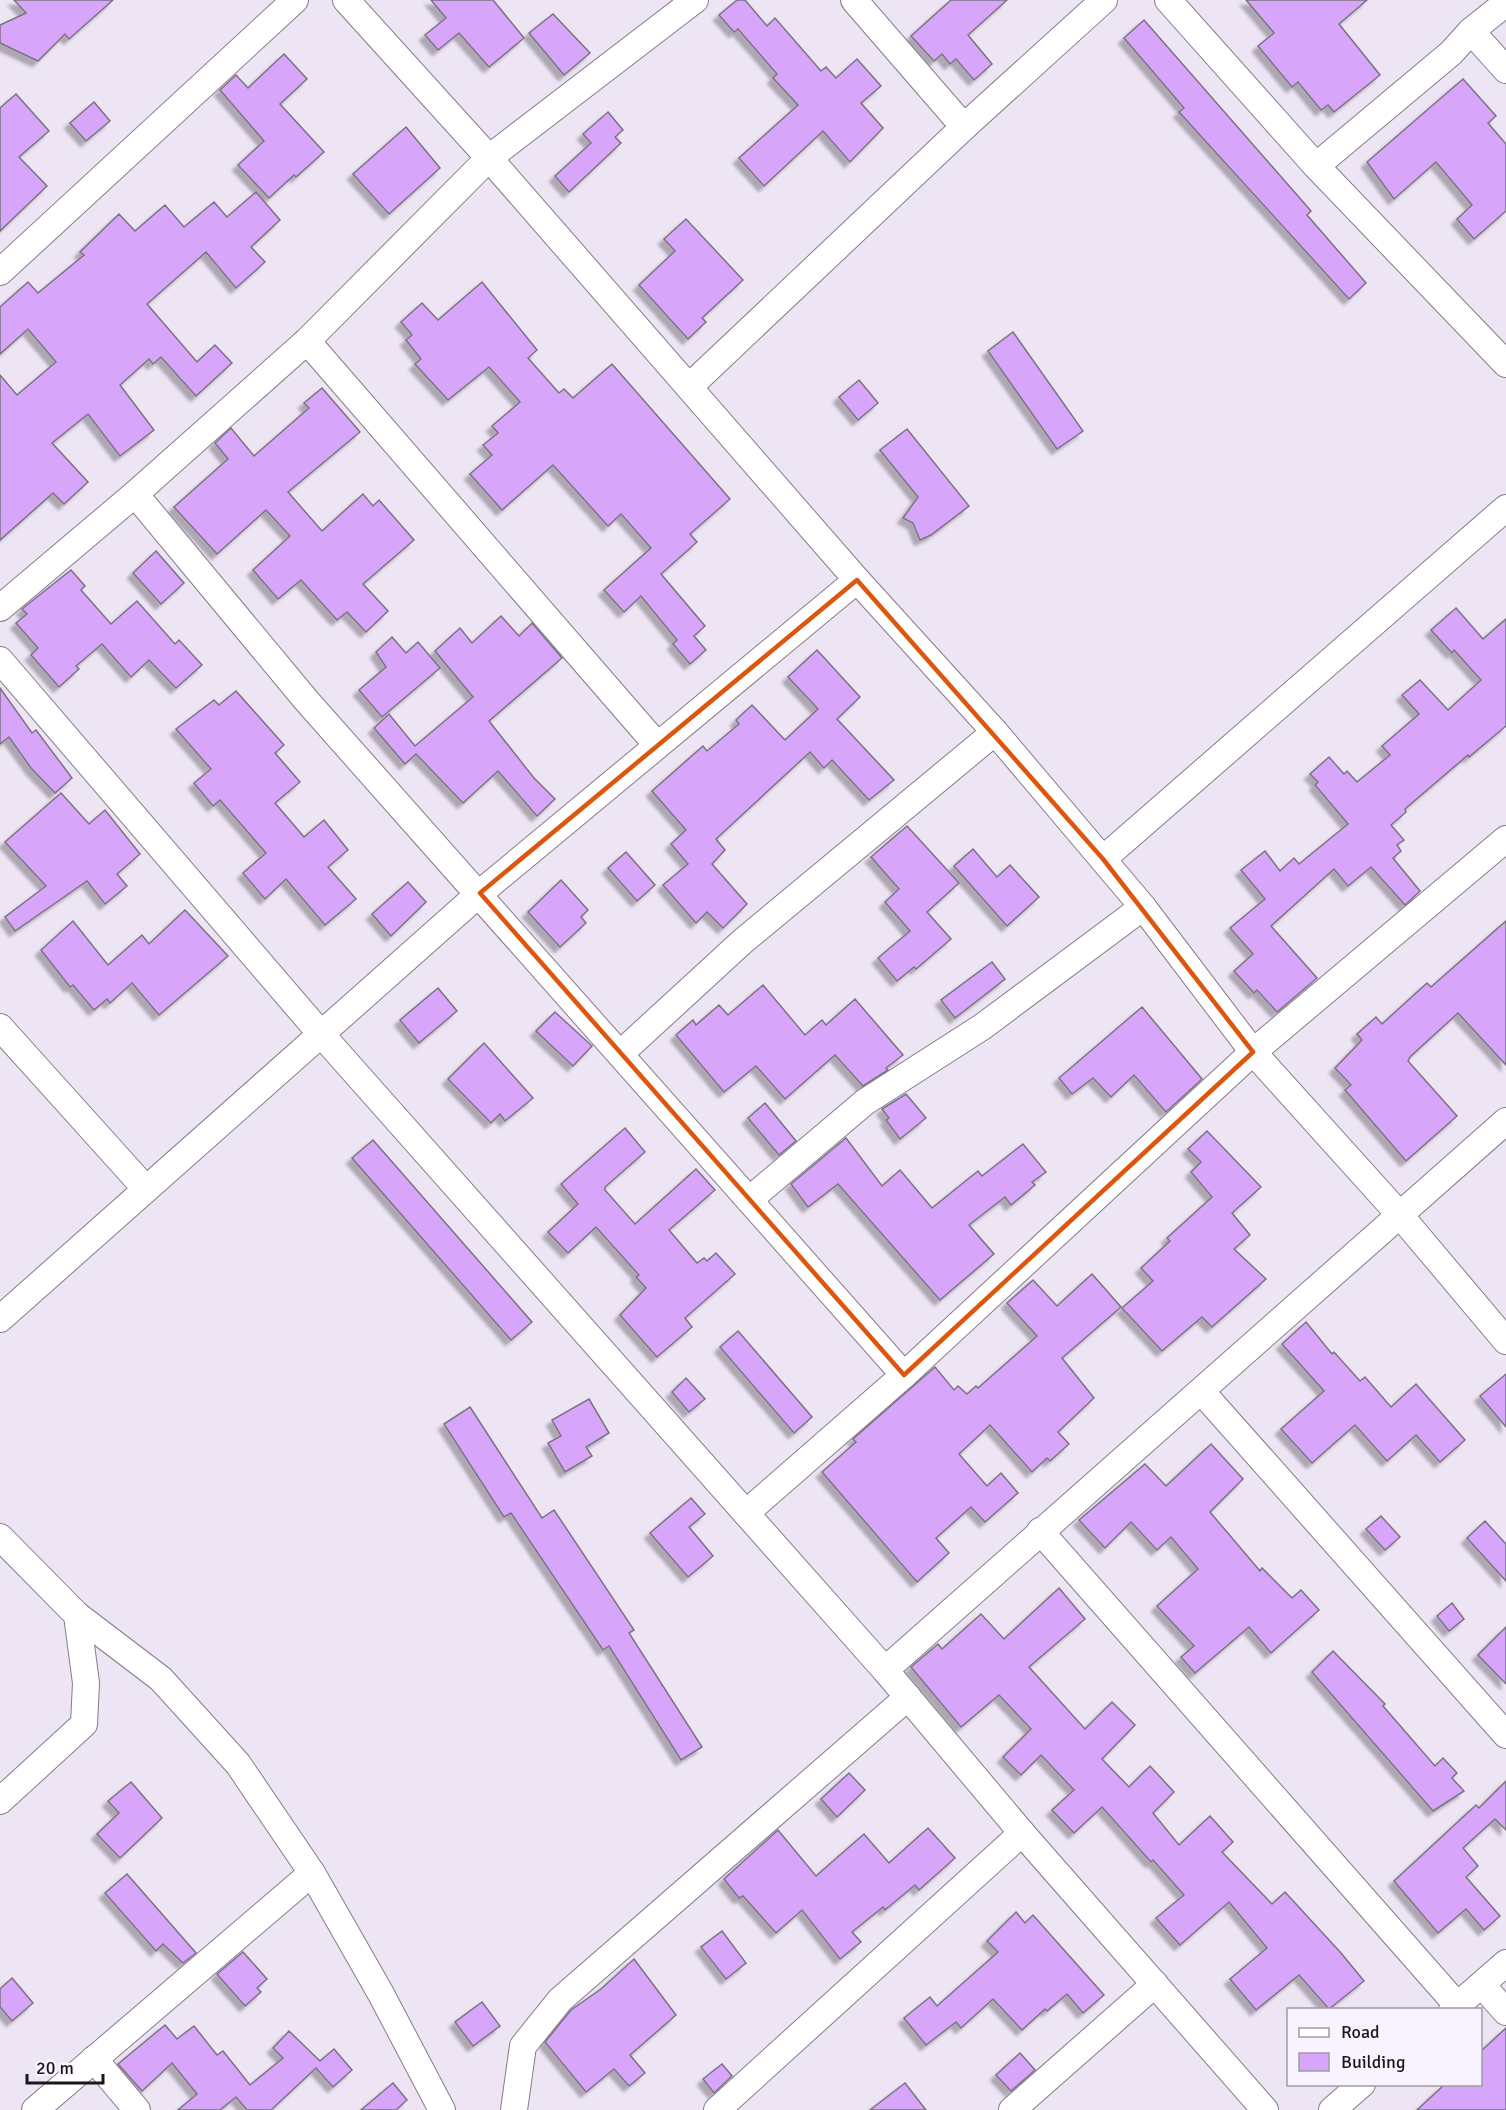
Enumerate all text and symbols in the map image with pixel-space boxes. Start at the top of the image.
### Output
legend [1287,2008,1482,2086]
text: Road [1341,2021,1380,2043]
scale bar [27,2047,104,2085]
text: Building [1341,2051,1405,2073]
text: 20 m [36,2057,74,2079]

